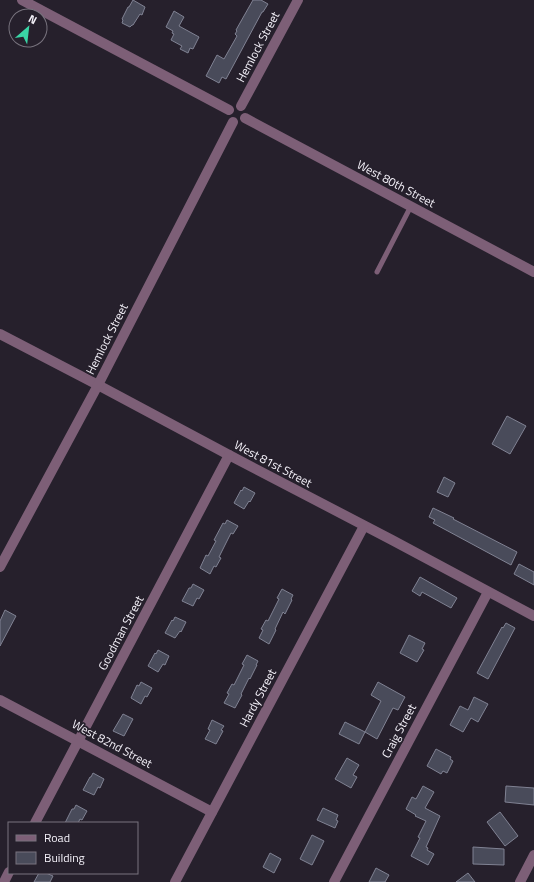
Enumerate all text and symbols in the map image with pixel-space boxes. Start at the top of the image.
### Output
street label: Hemlock Street [231,7,285,86]
north arrow [8,8,48,48]
text: N [26,10,40,28]
street label: West 80th Street [354,155,440,213]
street label: Hemlock Street [80,299,133,378]
street label: West 81st Street [231,435,316,492]
street label: Goodman Street [93,591,149,674]
street label: Hardy Street [234,664,281,730]
street label: Craig Street [376,700,421,761]
street label: West 82nd Street [69,714,157,773]
legend [8,822,138,874]
text: Road [44,828,70,847]
text: Building [44,848,85,867]

